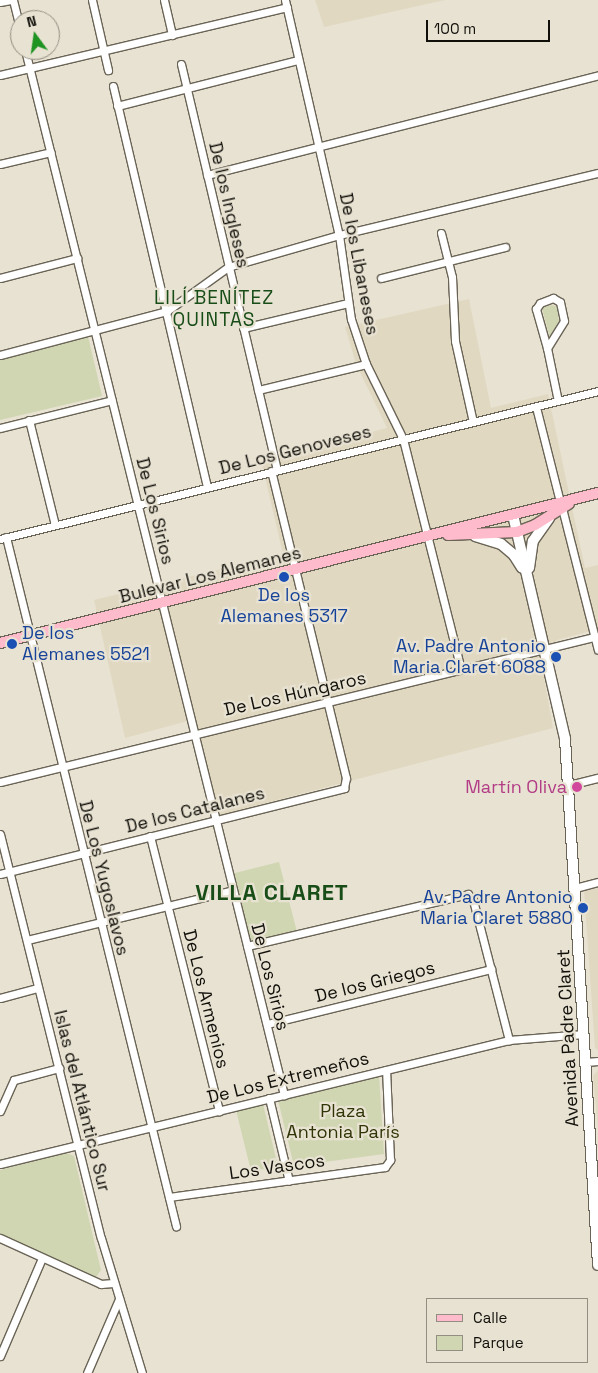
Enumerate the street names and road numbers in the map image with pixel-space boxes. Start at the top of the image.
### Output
street label: De los Ingleses [204,140,254,270]
street label: De los Libaneses [335,191,383,337]
street label: De Los Genoveses [217,421,373,479]
street label: De Los Sirios [131,455,179,567]
street label: Bulevar Los Alemanes [117,542,303,608]
street label: De Los Húngaros [222,667,368,721]
street label: De los Catalanes [123,782,267,838]
street label: De Los Yugoslavos [74,798,134,958]
street label: De Los Sirios [246,921,294,1033]
street label: De Los Armenios [178,927,234,1071]
street label: Avenida Padre Claret [553,948,583,1128]
street label: De los Griegos [313,957,437,1007]
street label: Islas del Atlántico Sur [49,1008,115,1194]
street label: De Los Extremeños [205,1047,371,1109]
street label: Los Vascos [228,1150,326,1184]

